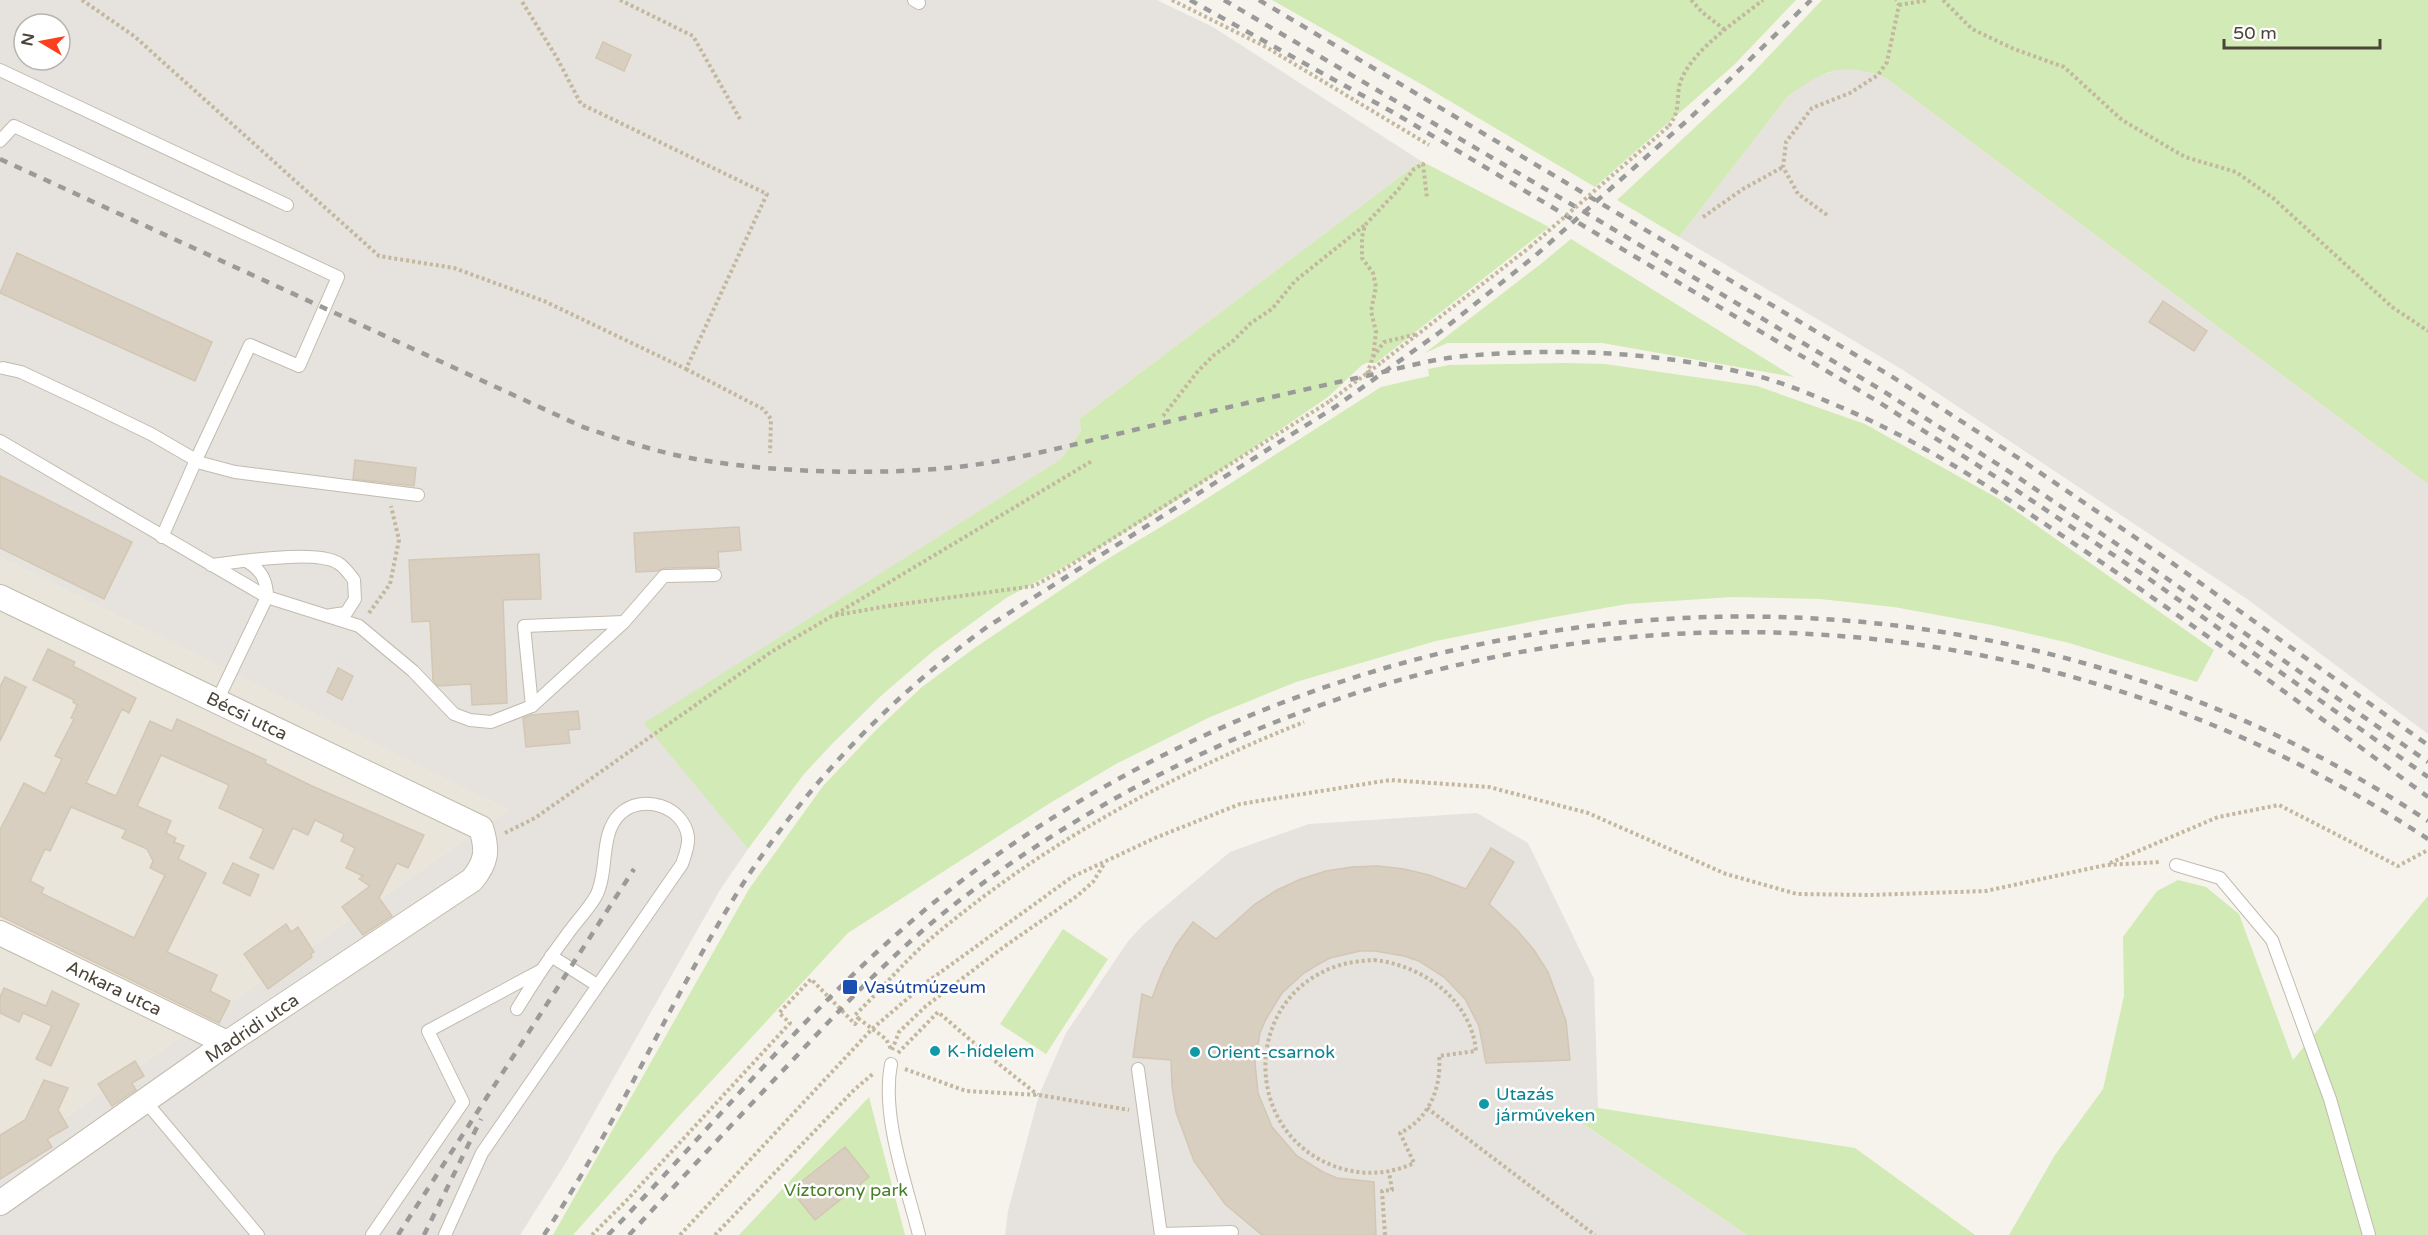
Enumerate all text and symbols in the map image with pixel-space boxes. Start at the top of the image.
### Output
north arrow [12,12,72,72]
scale bar [2224,12,2380,50]
text: 50 m [2233,22,2277,44]
text: N [17,32,39,48]
street label: Bécsi utca [203,687,291,745]
street label: Ankara utca [63,956,165,1020]
place label: Vasútmúzeum [864,976,986,998]
marker: Vasútmúzeum [841,978,859,996]
street label: Madridi utca [201,989,303,1067]
place label: K-hídelem [947,1040,1035,1062]
place label: Orient-csarnok [1207,1041,1335,1063]
marker: K-hídelem [928,1044,942,1058]
marker: Orient-csarnok [1188,1045,1202,1059]
place label: Utazás járműveken [1495,1083,1595,1126]
marker: Utazás járműveken [1477,1097,1491,1111]
park label: Víztorony park [784,1179,908,1201]

